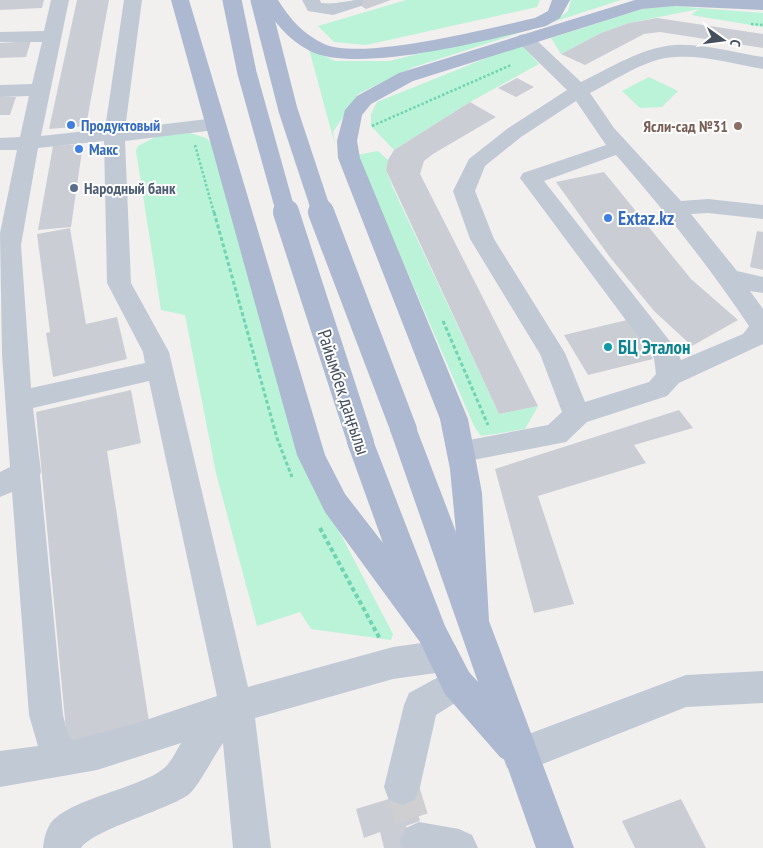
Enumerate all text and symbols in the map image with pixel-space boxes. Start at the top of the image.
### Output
north arrow [698,15,748,65]
text: С [726,38,745,49]
place label: Продуктовый [81,115,160,135]
place label: Ясли-сад №31 [643,116,728,136]
marker: Продуктовый [65,119,77,131]
marker: Ясли-сад №31 [732,120,744,132]
place label: Макс [89,139,119,159]
marker: Макс [73,143,85,155]
place label: Народный банк [84,178,176,198]
marker: Народный банк [68,182,80,194]
place label: Extaz.kz [618,206,674,230]
marker: Extaz.kz [602,212,614,224]
street label: Райымбек даңғылы [313,326,375,458]
place label: БЦ Эталон [618,335,690,359]
marker: БЦ Эталон [602,341,614,353]

